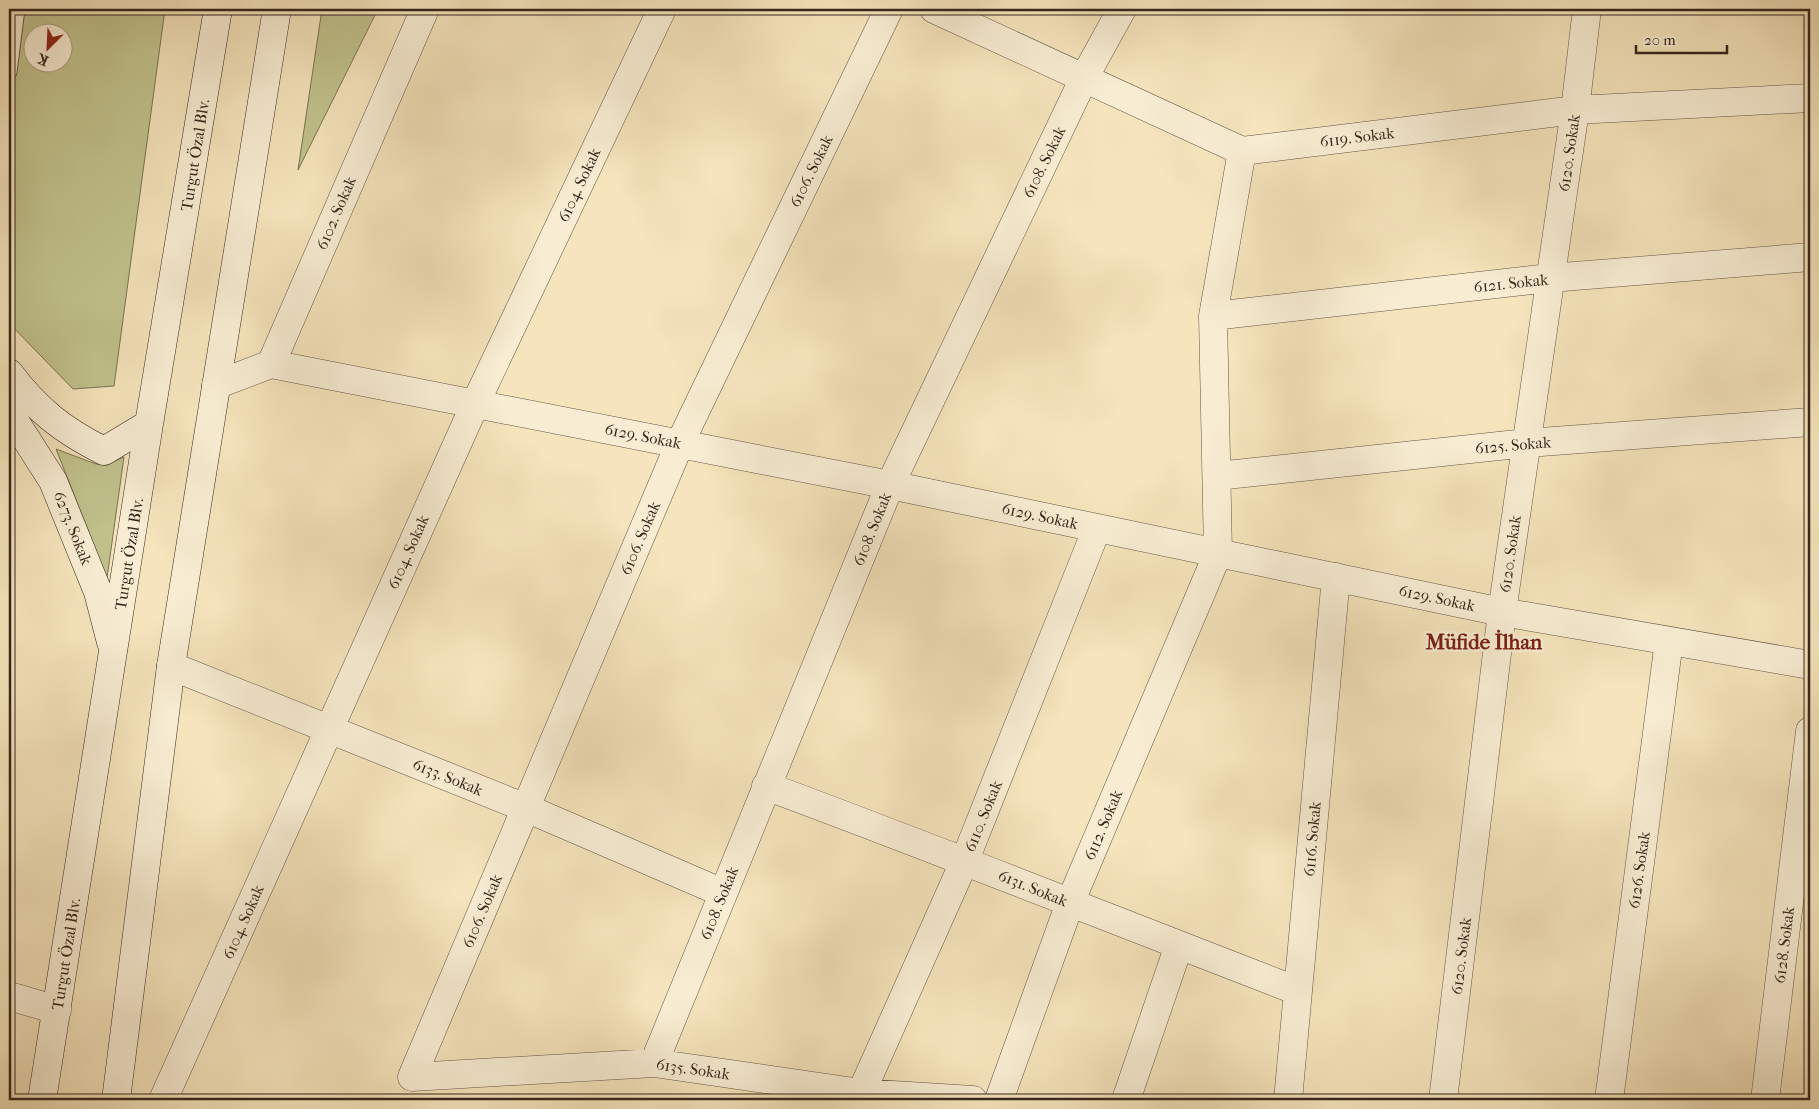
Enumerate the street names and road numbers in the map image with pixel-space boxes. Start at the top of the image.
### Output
street label: Turgut Özal Blv. [177,98,213,212]
street label: 6120. Sokak [1554,112,1584,193]
street label: 6108. Sokak [1018,122,1070,201]
street label: 6119. Sokak [1319,123,1396,151]
street label: 6106. Sokak [785,131,837,210]
street label: 6104. Sokak [554,144,605,225]
street label: 6102. Sokak [312,173,360,253]
street label: 6121. Sokak [1473,270,1550,296]
street label: 6129. Sokak [603,419,684,453]
street label: 6125. Sokak [1474,432,1552,458]
street label: 6273. Sokak [50,488,97,568]
street label: 6108. Sokak [849,489,896,569]
street label: Turgut Özal Blv. [111,497,147,611]
street label: 6106. Sokak [616,498,664,578]
street label: 6129. Sokak [1000,499,1081,534]
street label: 6104. Sokak [383,511,433,592]
street label: 6120. Sokak [1495,513,1525,594]
street label: 6129. Sokak [1397,581,1478,616]
street label: 6133. Sokak [410,754,487,800]
street label: 6110. Sokak [960,777,1006,854]
street label: 6112. Sokak [1080,786,1127,863]
street label: 6116. Sokak [1299,800,1325,877]
street label: 6126. Sokak [1624,829,1654,910]
street label: 6108. Sokak [696,863,743,943]
street label: 6131. Sokak [996,865,1071,911]
street label: 6106. Sokak [458,871,506,951]
street label: 6104. Sokak [218,881,268,962]
street label: Turgut Özal Blv. [48,897,84,1011]
street label: 6128. Sokak [1770,905,1798,984]
street label: 6120. Sokak [1447,915,1475,996]
street label: 6135. Sokak [655,1054,732,1084]

